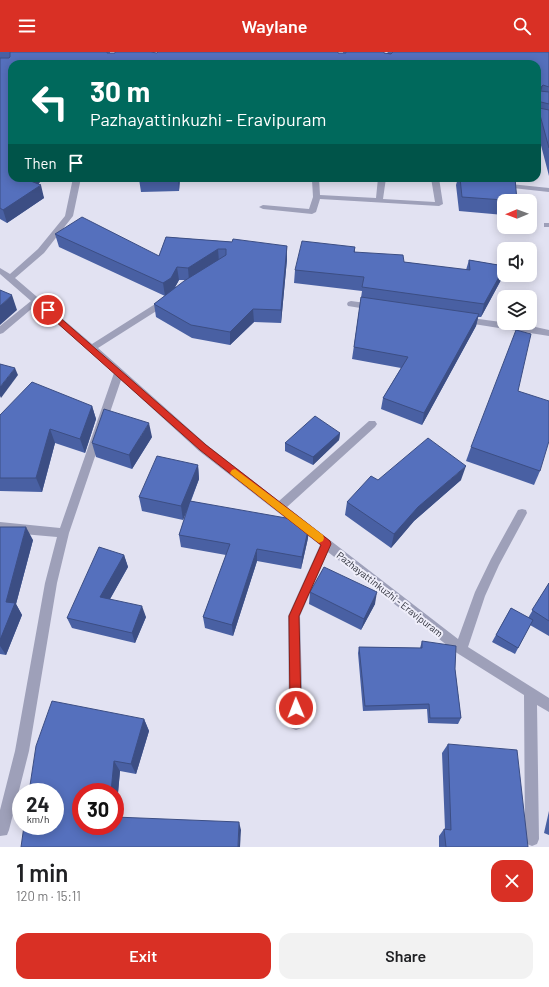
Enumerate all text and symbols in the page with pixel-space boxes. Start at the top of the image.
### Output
icon: menu [16,15,38,37]
text: Waylane [242,15,307,37]
icon: search [511,15,533,37]
text: 30 m [90,74,150,108]
icon: left [24,76,76,128]
text: Pazhayattinkuzhi - Eravipuram [90,108,326,130]
icon: arrive [65,152,87,174]
text: Then [24,154,57,172]
north arrow [497,194,537,234]
map controls [497,194,537,330]
button: sound [497,242,537,282]
button: layers [497,290,537,330]
pin [31,293,65,327]
icon: arrive [37,299,59,321]
street label: Pazhayattinkuzhi - Eravipuram [335,549,445,639]
position arrow [275,687,317,729]
speed limit sign: 30 [72,783,124,835]
text: 24 [26,792,50,816]
text: km/h [27,813,49,825]
text: 1 min [16,858,68,887]
button: close [491,860,533,902]
text: 120 m · 15:11 [16,888,81,904]
button: Exit [16,933,271,979]
button: Share [279,933,533,979]

